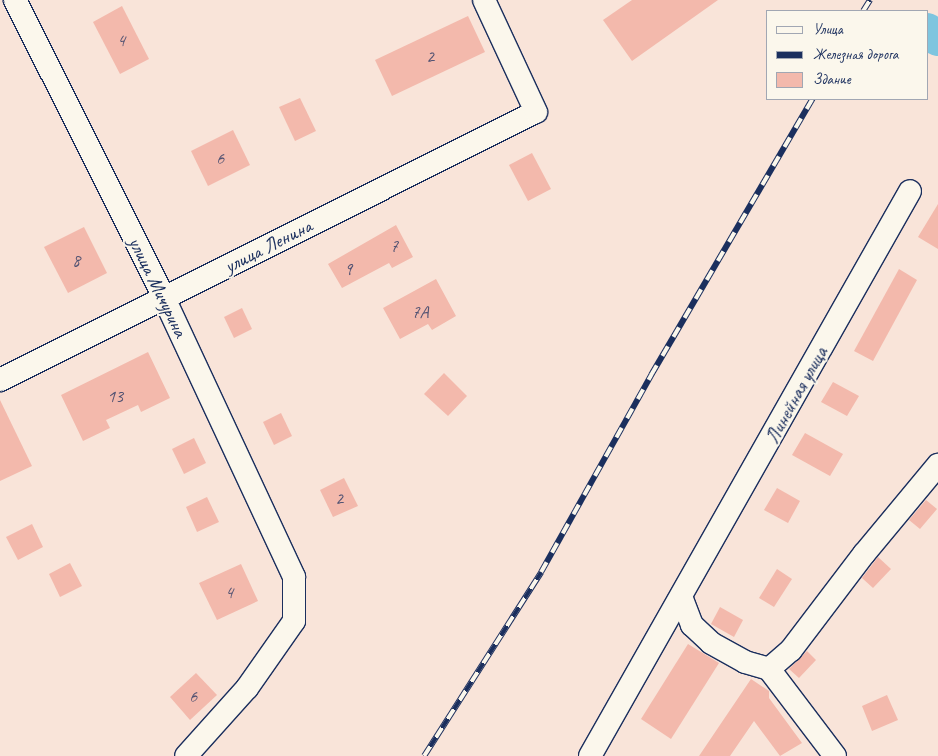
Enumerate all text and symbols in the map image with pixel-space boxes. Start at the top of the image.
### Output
legend [766,10,928,100]
text: Улица [813,20,843,39]
house number: 4 [117,29,125,51]
house number: 2 [426,45,434,67]
text: Железная дорога [813,45,898,64]
text: Здание [813,70,851,89]
house number: 6 [216,147,224,169]
street label: улица Ленина [220,214,316,278]
street label: улица Мичурина [123,233,193,341]
house number: 7 [390,235,398,257]
house number: 8 [72,249,80,271]
house number: 9 [344,258,352,280]
house number: 7А [411,301,429,323]
street label: Линейная улица [759,341,833,449]
house number: 13 [107,385,123,407]
house number: 2 [335,487,343,509]
house number: 4 [225,581,233,603]
house number: 6 [189,685,197,707]

